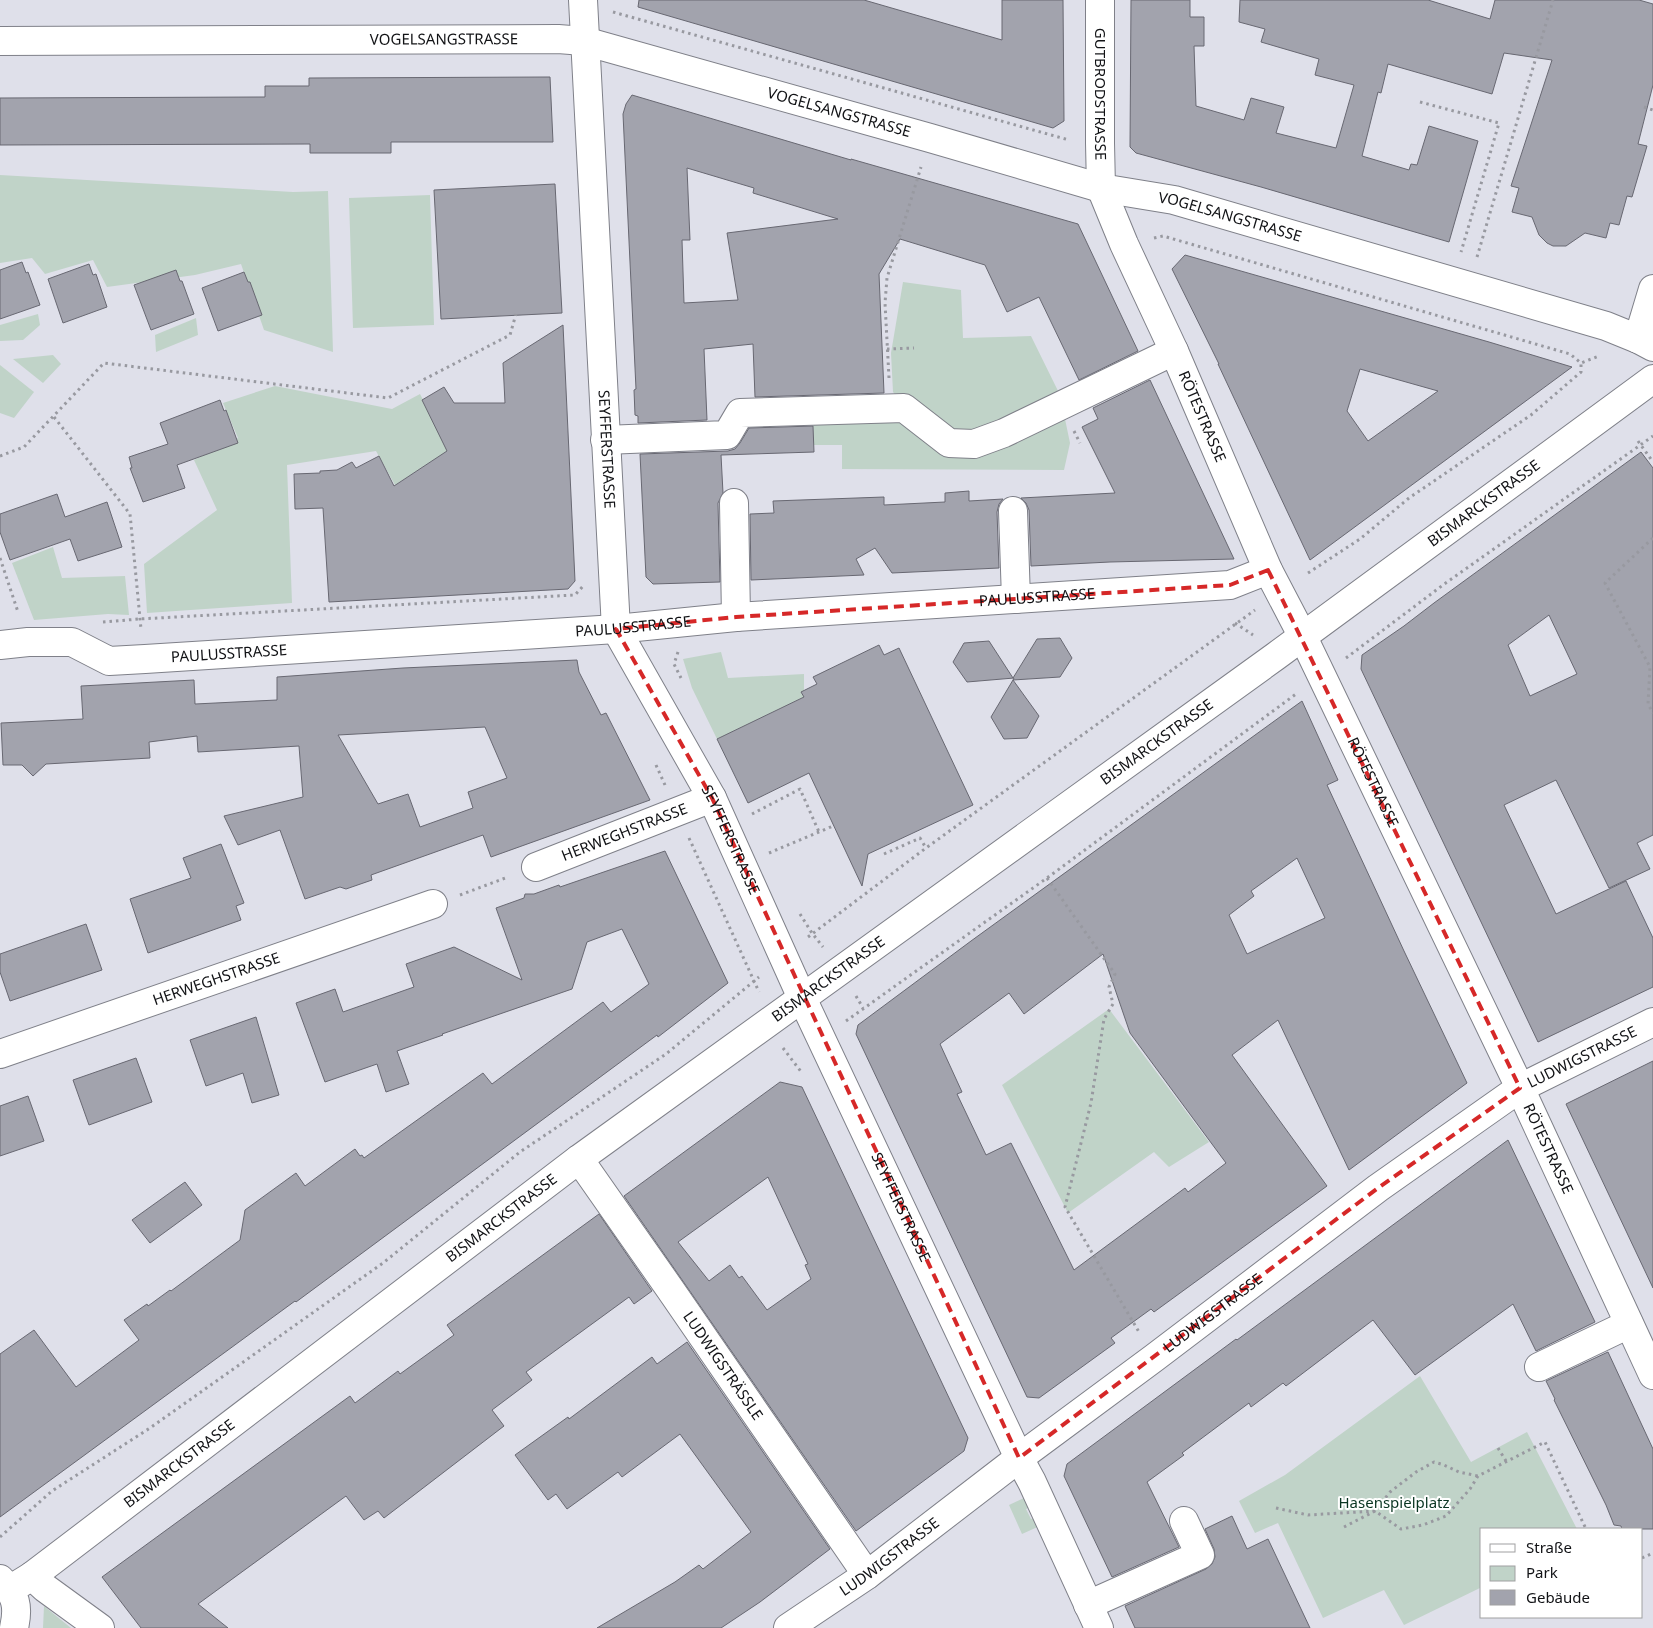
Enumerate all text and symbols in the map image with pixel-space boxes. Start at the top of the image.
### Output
street label: VOGELSANGSTRASSE [370,28,518,49]
street label: GUTBRODSTRASSE [1091,28,1111,160]
street label: VOGELSANGSTRASSE [765,82,913,141]
street label: VOGELSANGSTRASSE [1157,187,1304,246]
street label: RÖTESTRASSE [1175,367,1232,465]
street label: SEYFFERSTRASSE [594,390,621,509]
street label: BISMARCKSTRASSE [1423,454,1544,550]
street label: PAULUSSTRASSE [978,583,1096,610]
street label: PAULUSSTRASSE [575,611,692,641]
street label: PAULUSSTRASSE [170,639,288,666]
street label: BISMARCKSTRASSE [1096,694,1217,789]
street label: RÖTESTRASSE [1344,734,1404,830]
street label: SEYFFERSTRASSE [697,781,765,898]
street label: HERWEGHSTRASSE [558,798,690,865]
street label: BISMARCKSTRASSE [767,931,888,1026]
street label: HERWEGHSTRASSE [150,947,282,1009]
street label: LUDWIGSTRASSE [1523,1021,1640,1092]
street label: RÖTESTRASSE [1519,1100,1579,1197]
street label: SEYFFERSTRASSE [867,1149,936,1265]
street label: BISMARCKSTRASSE [441,1169,561,1266]
street label: LUDWIGSTRASSE [1159,1268,1266,1357]
street label: LUDWIGSTRÄSSLE [679,1307,768,1424]
street label: BISMARCKSTRASSE [119,1414,238,1512]
park label: Hasenspielplatz [1338,1492,1450,1512]
street label: LUDWIGSTRASSE [835,1512,943,1600]
legend [1480,1528,1643,1618]
text: Straße [1526,1537,1572,1557]
text: Park [1526,1562,1558,1582]
text: Gebäude [1526,1587,1590,1607]

